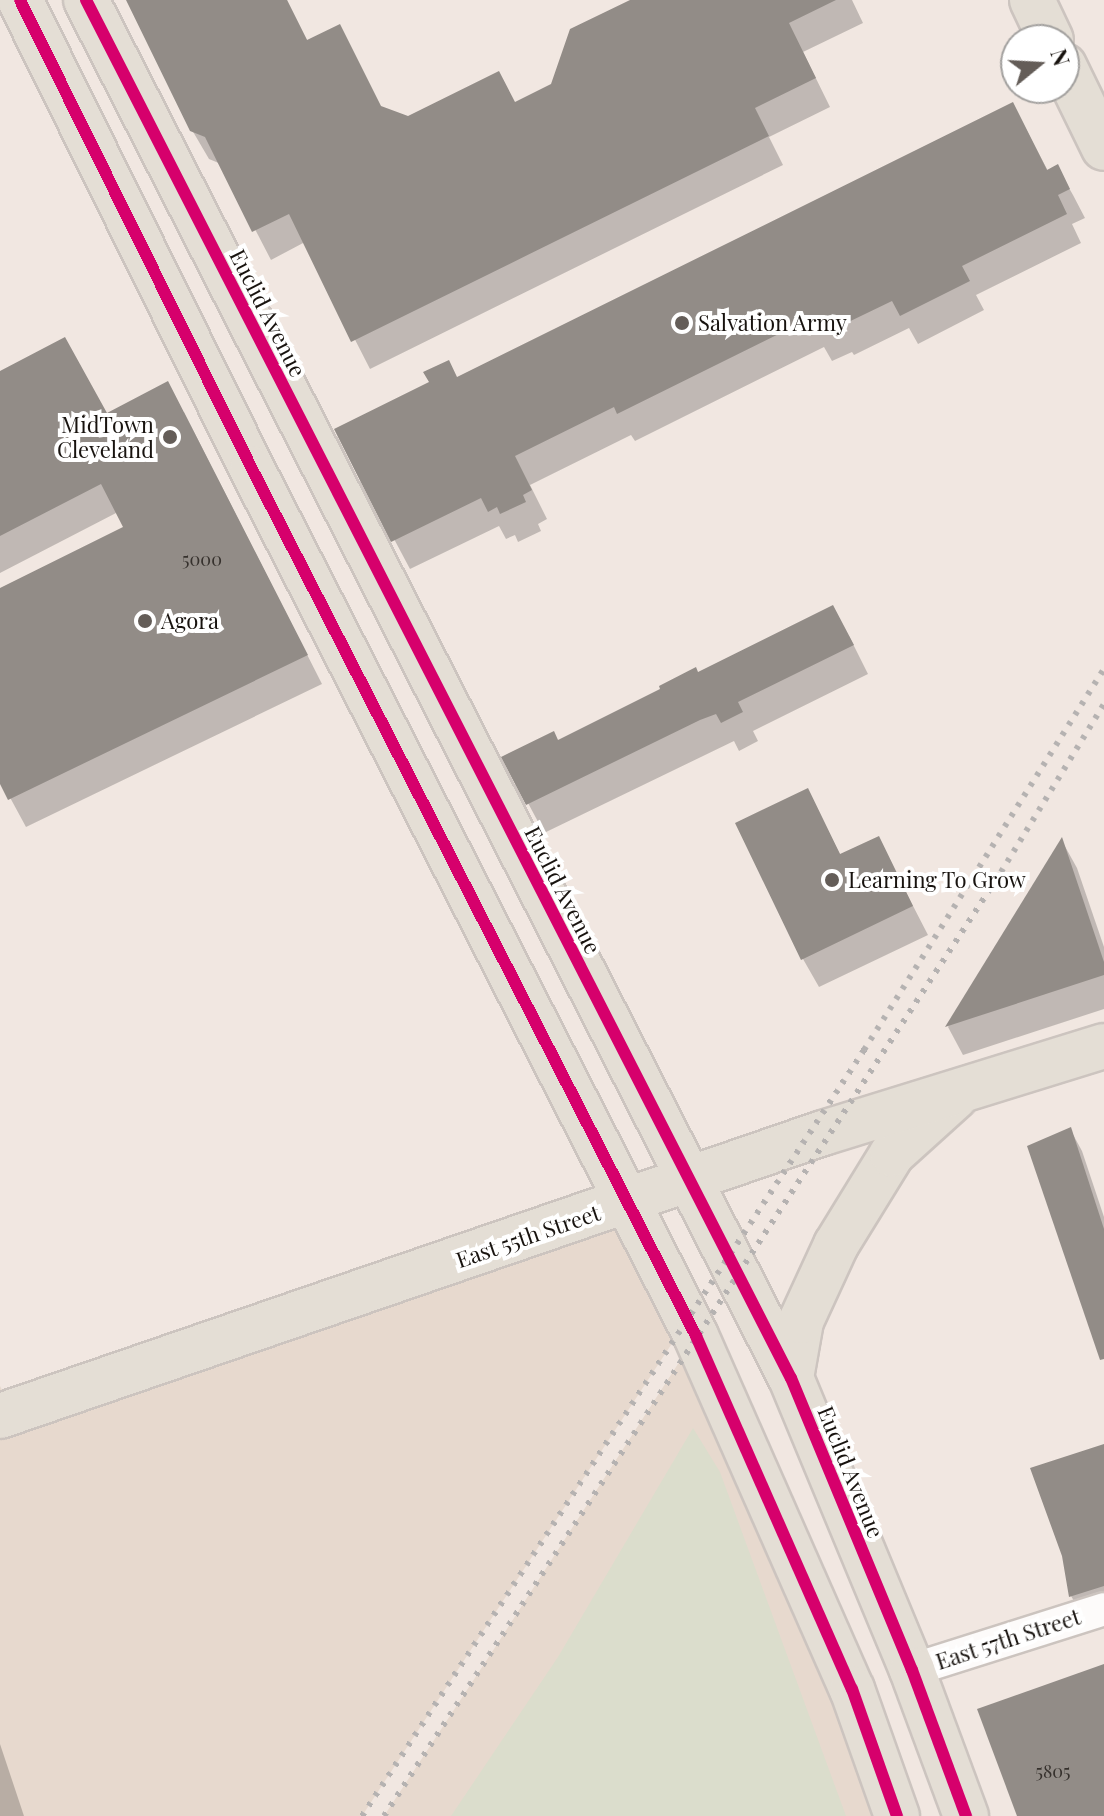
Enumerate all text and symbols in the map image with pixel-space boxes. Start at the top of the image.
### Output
north arrow [1000,24,1080,104]
text: N [1044,45,1078,69]
street label: Euclid Avenue [224,244,312,382]
place label: Salvation Army [698,310,848,336]
marker: Salvation Army [673,314,691,332]
place label: MidTown Cleveland [57,411,154,462]
marker: MidTown Cleveland [161,428,179,446]
house number: 5000 [182,548,222,570]
place label: Agora [161,608,219,634]
marker: Agora [136,612,154,630]
street label: Euclid Avenue [519,821,607,959]
place label: Learning To Grow [848,867,1026,893]
marker: Learning To Grow [823,871,841,889]
street label: East 55th Street [452,1199,604,1273]
street label: Euclid Avenue [812,1402,890,1542]
street label: East 57th Street [932,1603,1084,1675]
house number: 5805 [1035,1760,1071,1782]

